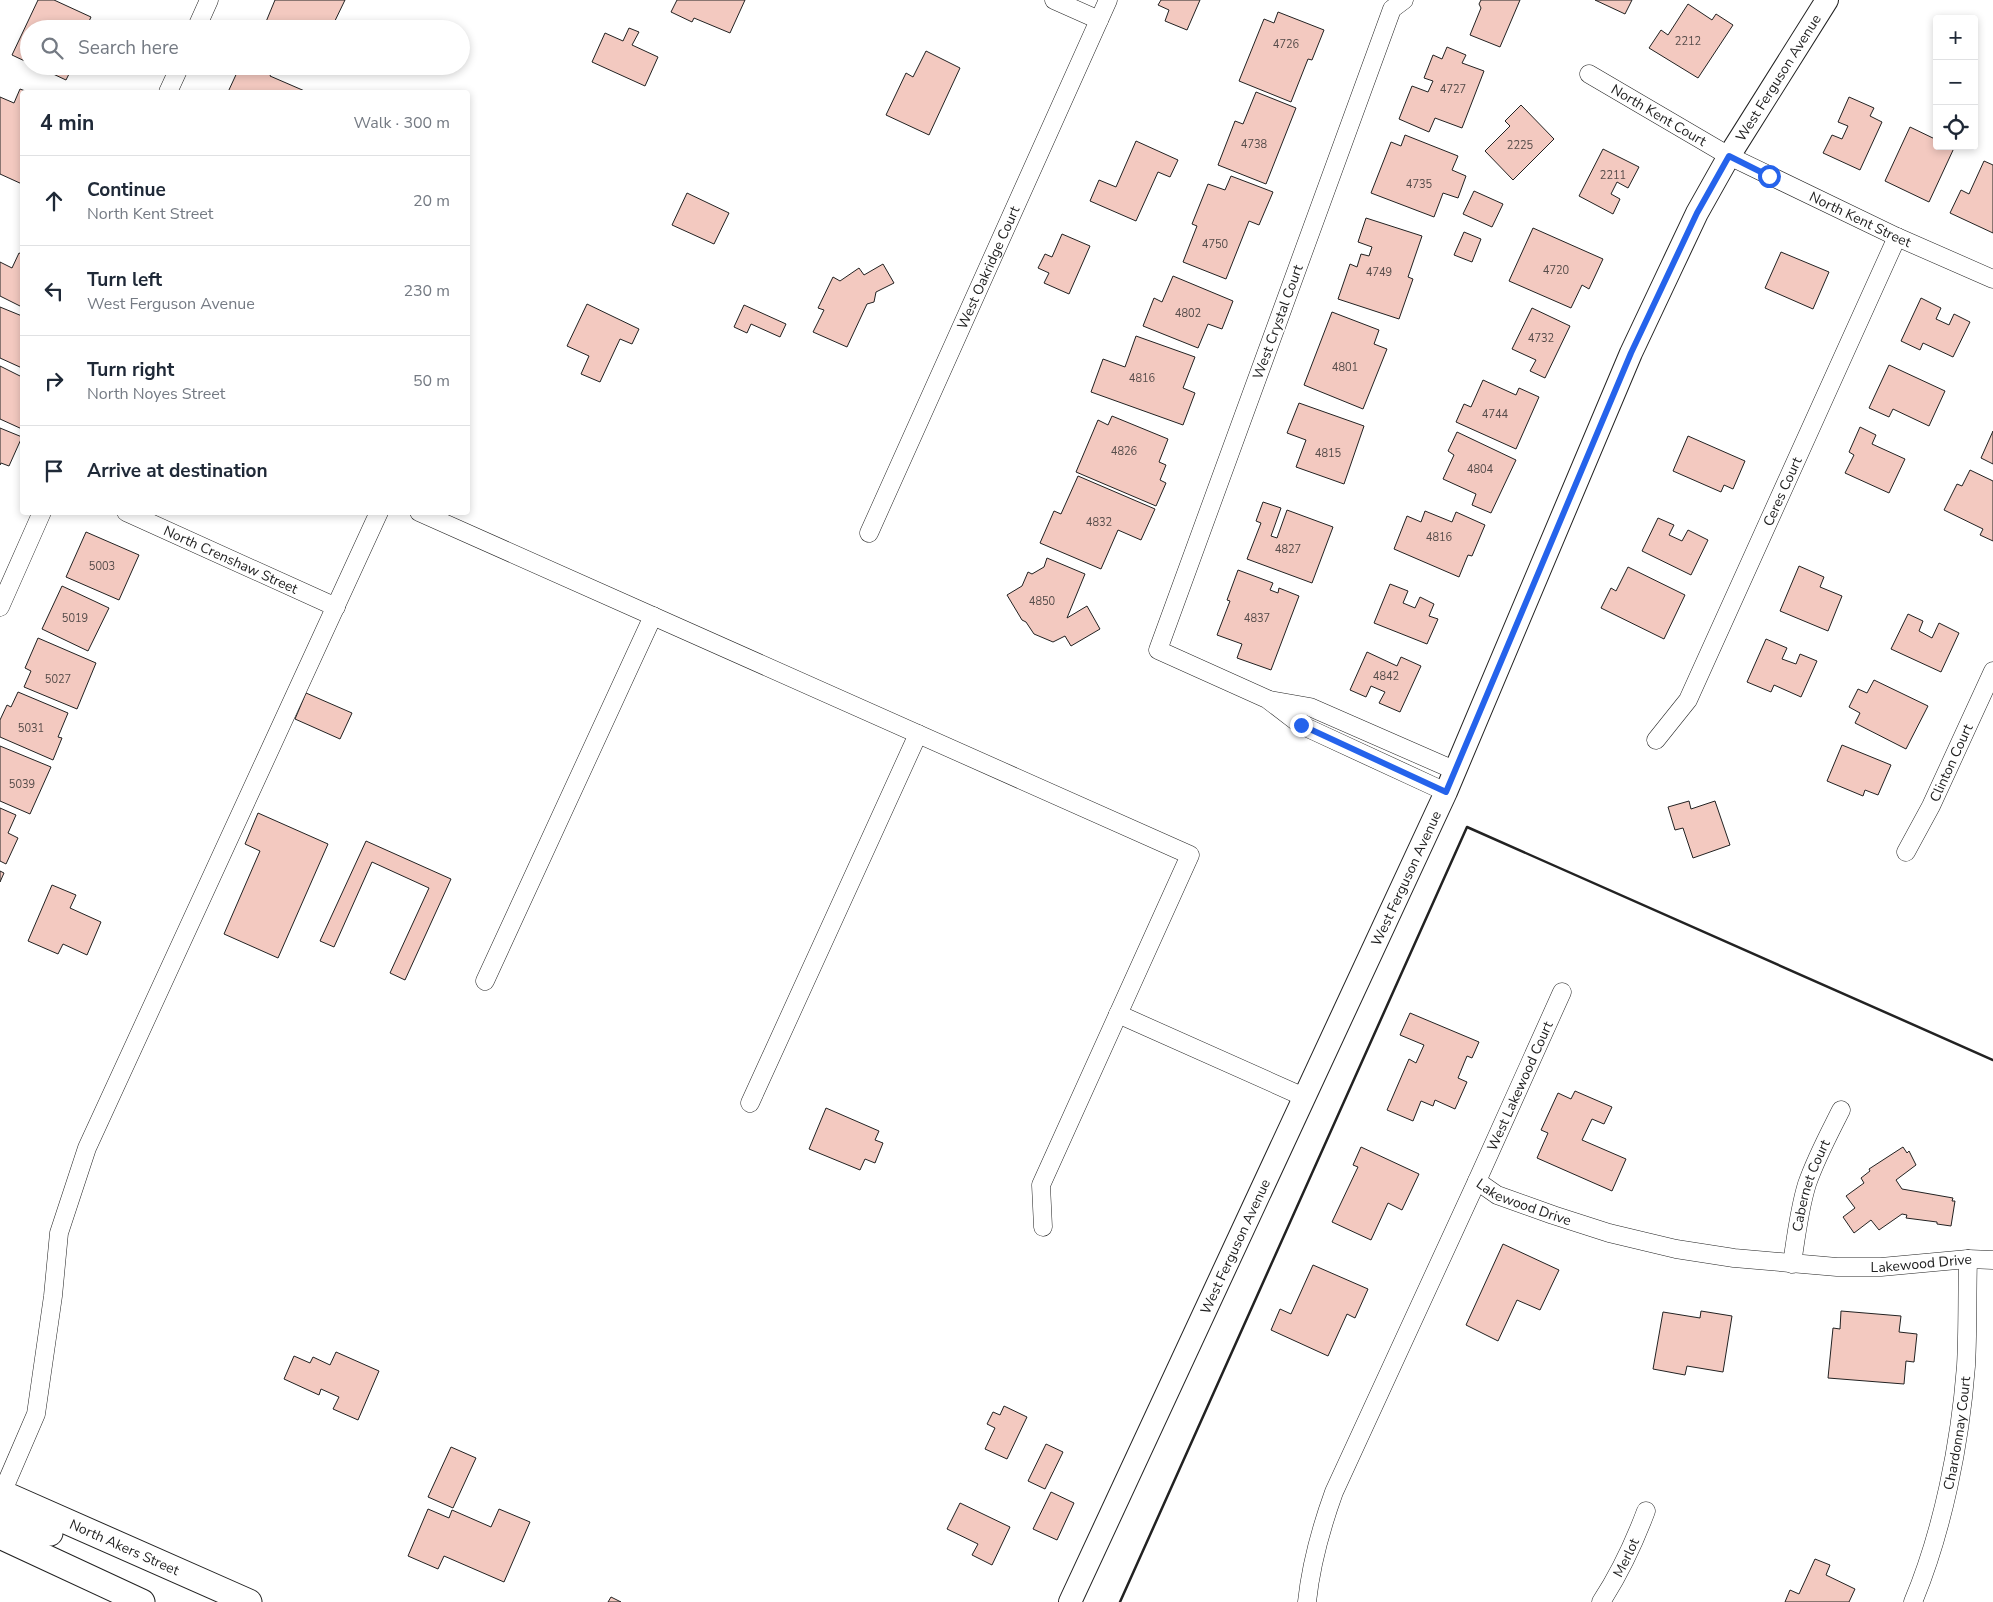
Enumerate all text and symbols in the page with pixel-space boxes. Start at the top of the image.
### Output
street label: West Ferguson Avenue [1731,10,1825,145]
map controls [1933,15,1978,150]
button: + [1933,15,1978,60]
search box [20,20,470,75]
icon: search [38,34,66,62]
house number: 2212 [1675,34,1701,49]
text: Search here [78,35,179,61]
house number: 4726 [1273,37,1300,52]
button: − [1933,60,1978,105]
street label: North Kent Court [1608,80,1710,150]
house number: 4727 [1440,82,1466,97]
button: locate [1933,105,1978,150]
text: 4 min [40,109,94,137]
text: Walk · 300 m [354,112,450,134]
house number: 4738 [1241,137,1268,152]
house number: 2225 [1507,138,1534,153]
route start [1758,165,1781,188]
house number: 2211 [1600,168,1626,183]
text: Continue [87,177,166,203]
house number: 4735 [1406,177,1433,192]
icon: ahead [40,187,68,215]
street label: North Kent Street [1806,187,1914,252]
text: 20 m [413,190,450,212]
text: North Kent Street [87,203,213,225]
street label: West Oakridge Court [952,203,1024,332]
house number: 4750 [1202,237,1229,252]
street label: West Crystal Court [1248,262,1308,382]
house number: 4720 [1543,263,1570,278]
house number: 4749 [1366,265,1392,280]
text: Turn left [87,267,162,293]
icon: left [40,277,68,305]
text: 230 m [403,280,450,302]
text: West Ferguson Avenue [87,293,255,315]
house number: 4802 [1175,306,1201,321]
house number: 4732 [1528,331,1554,346]
text: Turn right [87,357,174,383]
house number: 4801 [1332,360,1358,375]
icon: right [40,367,68,395]
text: 50 m [413,370,450,392]
house number: 4816 [1129,371,1156,386]
text: North Noyes Street [87,383,225,405]
house number: 4744 [1482,407,1509,422]
house number: 4826 [1111,444,1138,459]
house number: 4815 [1315,446,1342,461]
street label: Ceres Court [1758,454,1806,529]
icon: arrive [40,457,68,485]
text: Arrive at destination [87,458,268,484]
house number: 4804 [1467,462,1494,477]
house number: 4832 [1086,515,1112,530]
street label: North Crenshaw Street [161,521,301,598]
house number: 4816 [1426,530,1453,545]
house number: 4827 [1275,542,1301,557]
house number: 5003 [89,559,115,574]
house number: 4850 [1029,594,1056,609]
house number: 5019 [62,611,88,626]
house number: 4837 [1244,611,1270,626]
house number: 4842 [1373,669,1399,684]
house number: 5027 [45,672,71,687]
route end [1290,714,1313,737]
house number: 5031 [18,721,44,736]
street label: Clinton Court [1925,721,1977,805]
house number: 5039 [9,777,35,792]
street label: West Ferguson Avenue [1366,808,1446,949]
street label: West Lakewood Court [1482,1018,1557,1154]
street label: Cabernet Court [1787,1136,1834,1233]
street label: Lakewood Drive [1473,1174,1574,1230]
street label: West Ferguson Avenue [1196,1176,1275,1317]
street label: Lakewood Drive [1871,1249,1973,1277]
street label: Chardonnay Court [1938,1375,1975,1492]
street label: North Akers Street [67,1514,182,1580]
street label: Merlot [1608,1535,1643,1580]

